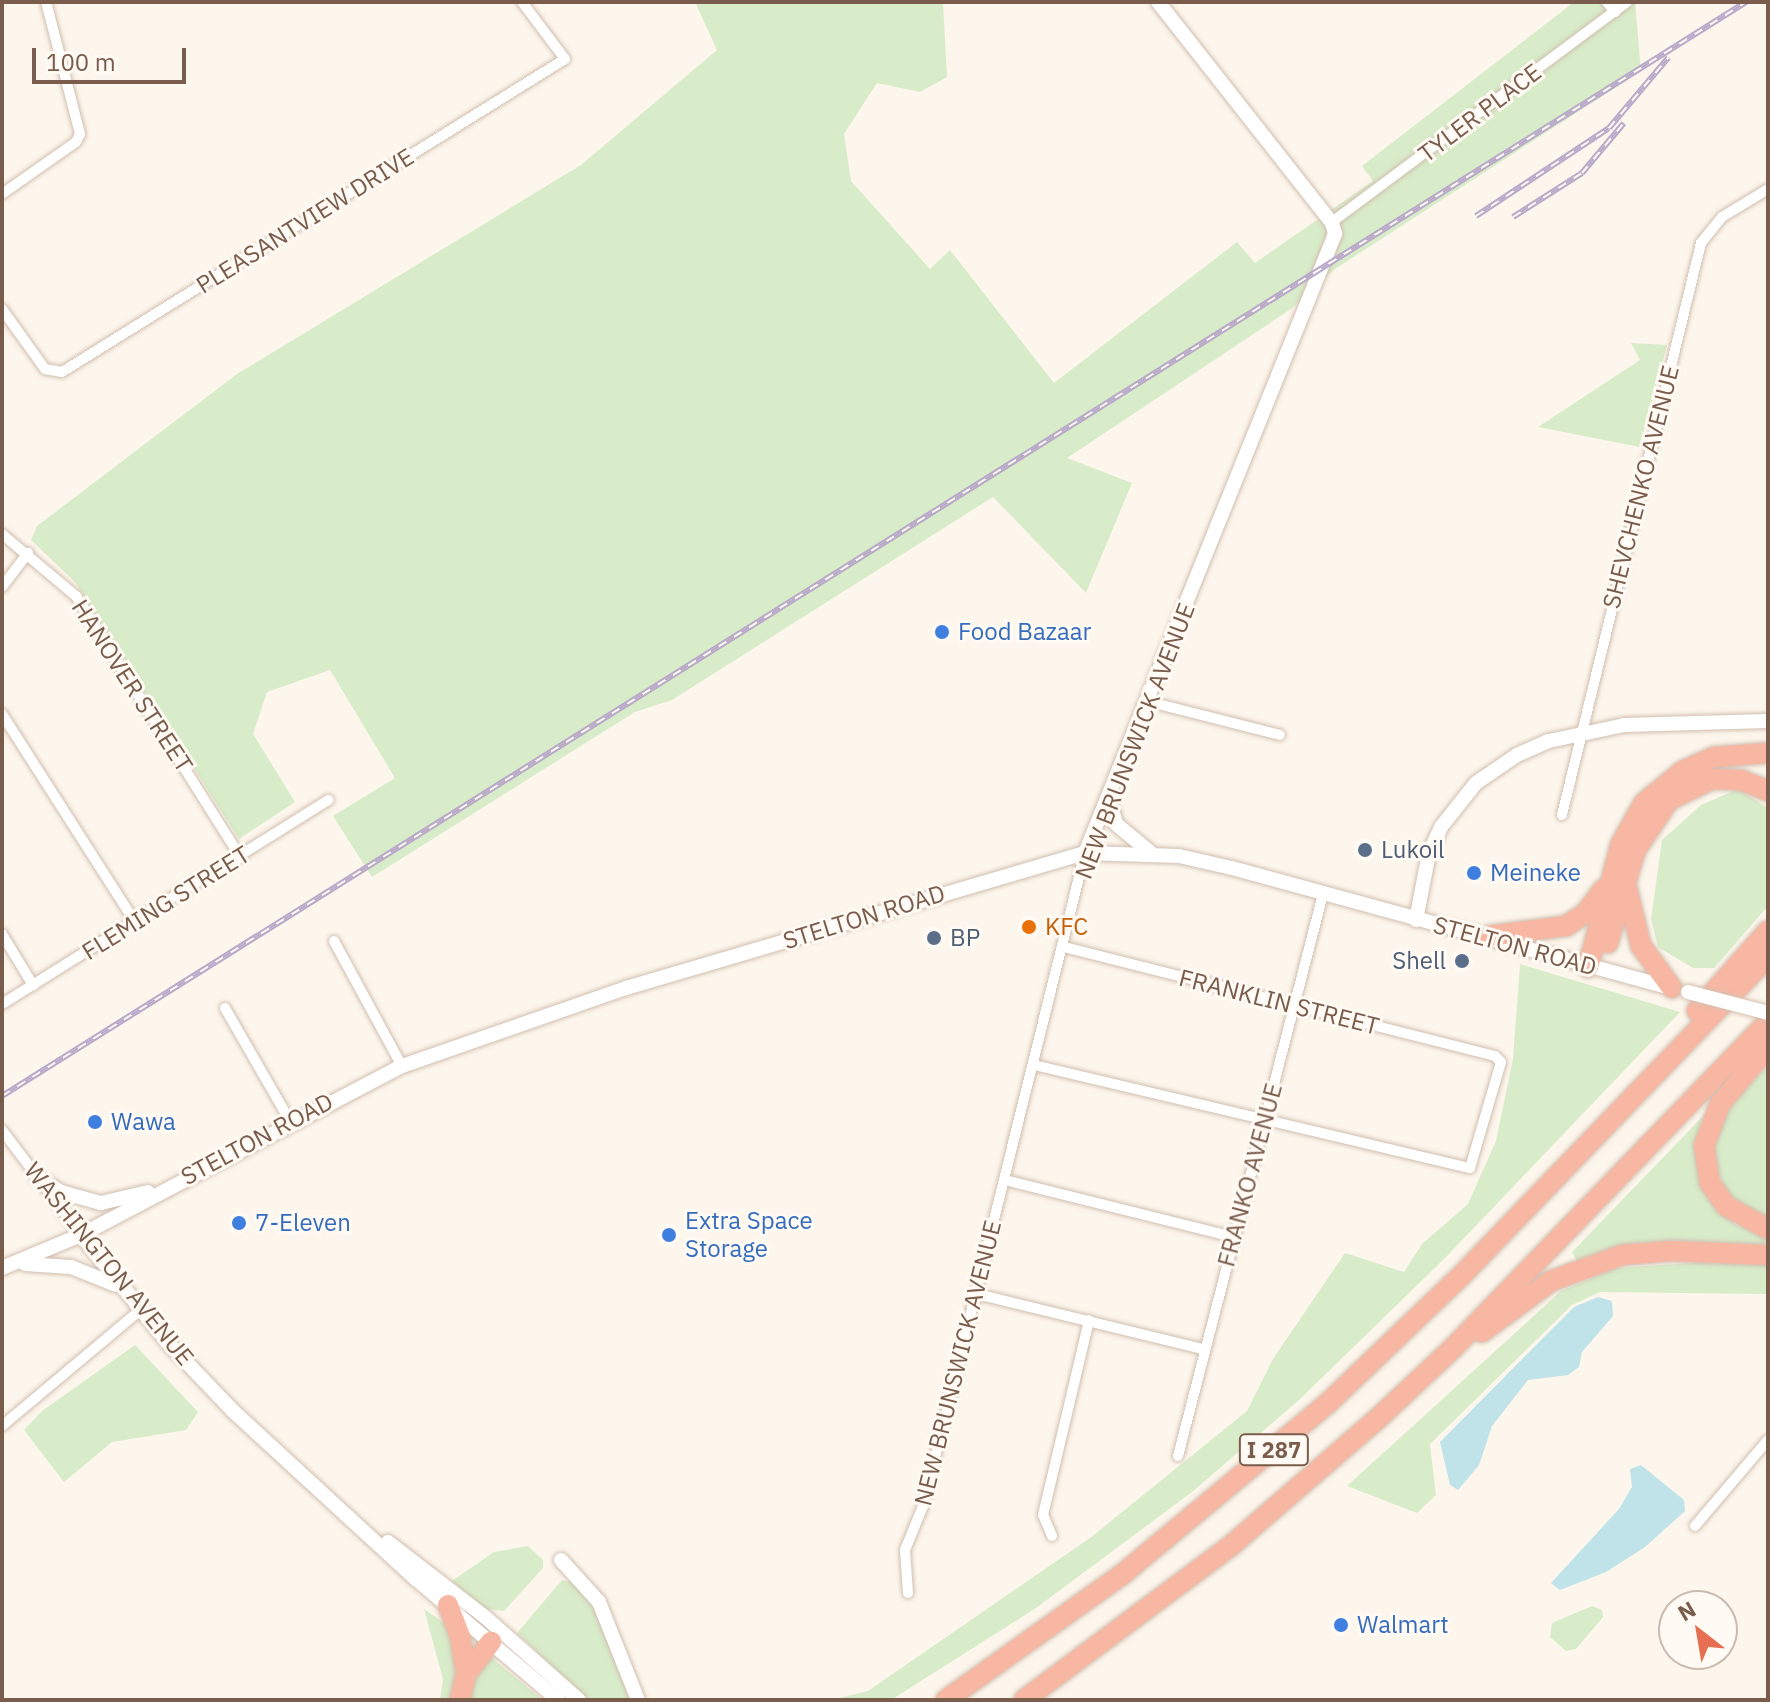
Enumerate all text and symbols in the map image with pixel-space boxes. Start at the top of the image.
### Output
scale bar [36,32,190,82]
text: 100 m [46,46,116,78]
street label: TYLER PLACE [1413,58,1547,168]
street label: PLEASANTVIEW DRIVE [191,142,419,300]
street label: SHEVCHENKO AVENUE [1597,363,1685,611]
street label: HANOVER STREET [65,594,199,778]
street label: NEW BRUNSWICK AVENUE [1069,599,1201,883]
place label: Food Bazaar [958,618,1091,646]
marker: Food Bazaar [933,623,951,641]
place label: Lukoil [1381,836,1445,864]
street label: FLEMING STREET [77,840,255,966]
marker: Lukoil [1356,841,1374,859]
place label: Meineke [1490,859,1581,887]
marker: Meineke [1465,864,1483,882]
street label: STELTON ROAD [780,879,948,955]
street label: STELTON ROAD [1430,910,1600,982]
place label: KFC [1045,913,1088,941]
marker: KFC [1020,918,1038,936]
place label: BP [950,924,980,952]
marker: BP [925,929,943,947]
place label: Shell [1392,947,1446,975]
marker: Shell [1453,952,1471,970]
street label: FRANKLIN STREET [1176,963,1382,1041]
street label: FRANKO AVENUE [1212,1080,1288,1270]
street label: STELTON ROAD [176,1087,338,1191]
place label: Wawa [111,1108,176,1136]
marker: Wawa [86,1113,104,1131]
street label: WASHINGTON AVENUE [18,1157,200,1371]
place label: Extra Space Storage [685,1207,813,1263]
place label: 7-Eleven [255,1209,351,1237]
marker: 7-Eleven [230,1214,248,1232]
street label: NEW BRUNSWICK AVENUE [909,1217,1007,1509]
marker: Extra Space Storage [660,1226,678,1244]
road number: I 287 [1238,1432,1310,1468]
north arrow [1658,1590,1738,1670]
text: N [1672,1594,1701,1627]
place label: Walmart [1357,1611,1449,1639]
marker: Walmart [1332,1616,1350,1634]

